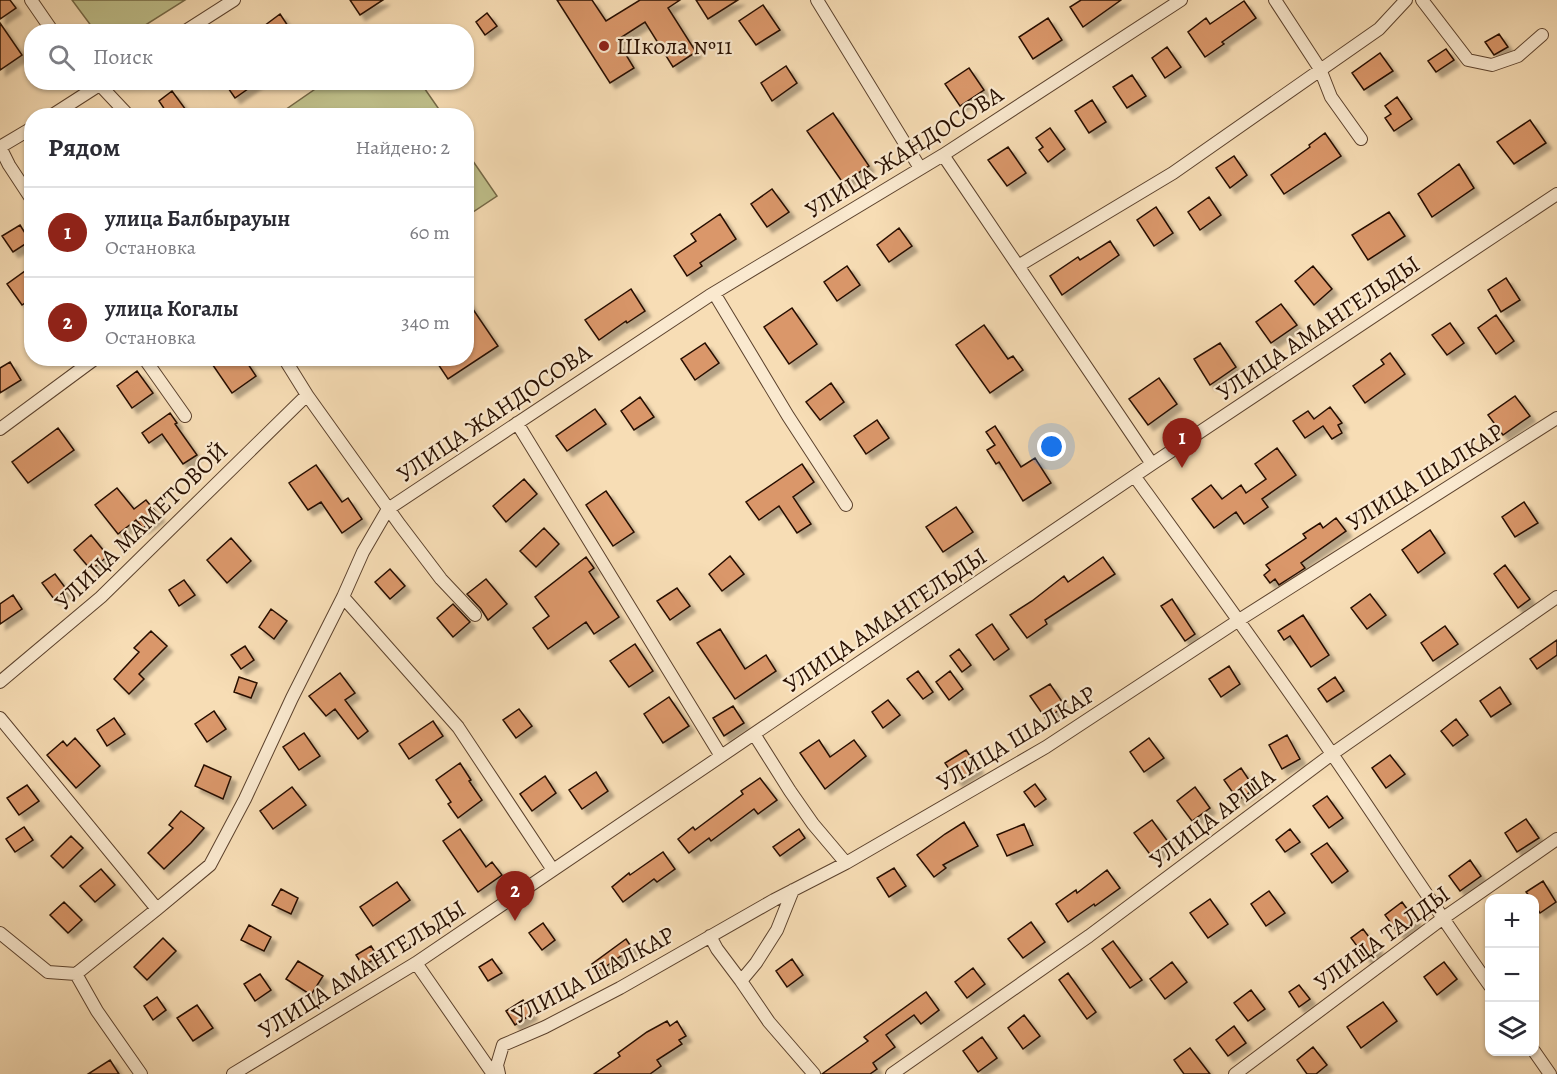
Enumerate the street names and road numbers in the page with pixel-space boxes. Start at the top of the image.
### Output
street label: УЛИЦА ЖАНДОСОВА [799,78,1010,226]
street label: УЛИЦА АМАНГЕЛЬДЫ [1210,248,1426,408]
street label: УЛИЦА ЖАНДОСОВА [391,336,598,490]
street label: УЛИЦА ШАЛКАР [1340,416,1510,538]
street label: УЛИЦА МАМЕТОВОЙ [47,435,235,617]
street label: УЛИЦА АМАНГЕЛЬДЫ [777,540,993,700]
street label: УЛИЦА ШАЛКАР [931,678,1101,798]
street label: УЛИЦА АРША [1143,760,1282,876]
street label: УЛИЦА ТАЛДЫ [1308,878,1456,998]
street label: УЛИЦА АМАНГЕЛЬДЫ [252,892,472,1046]
street label: УЛИЦА ШАЛКАР [506,919,680,1031]

